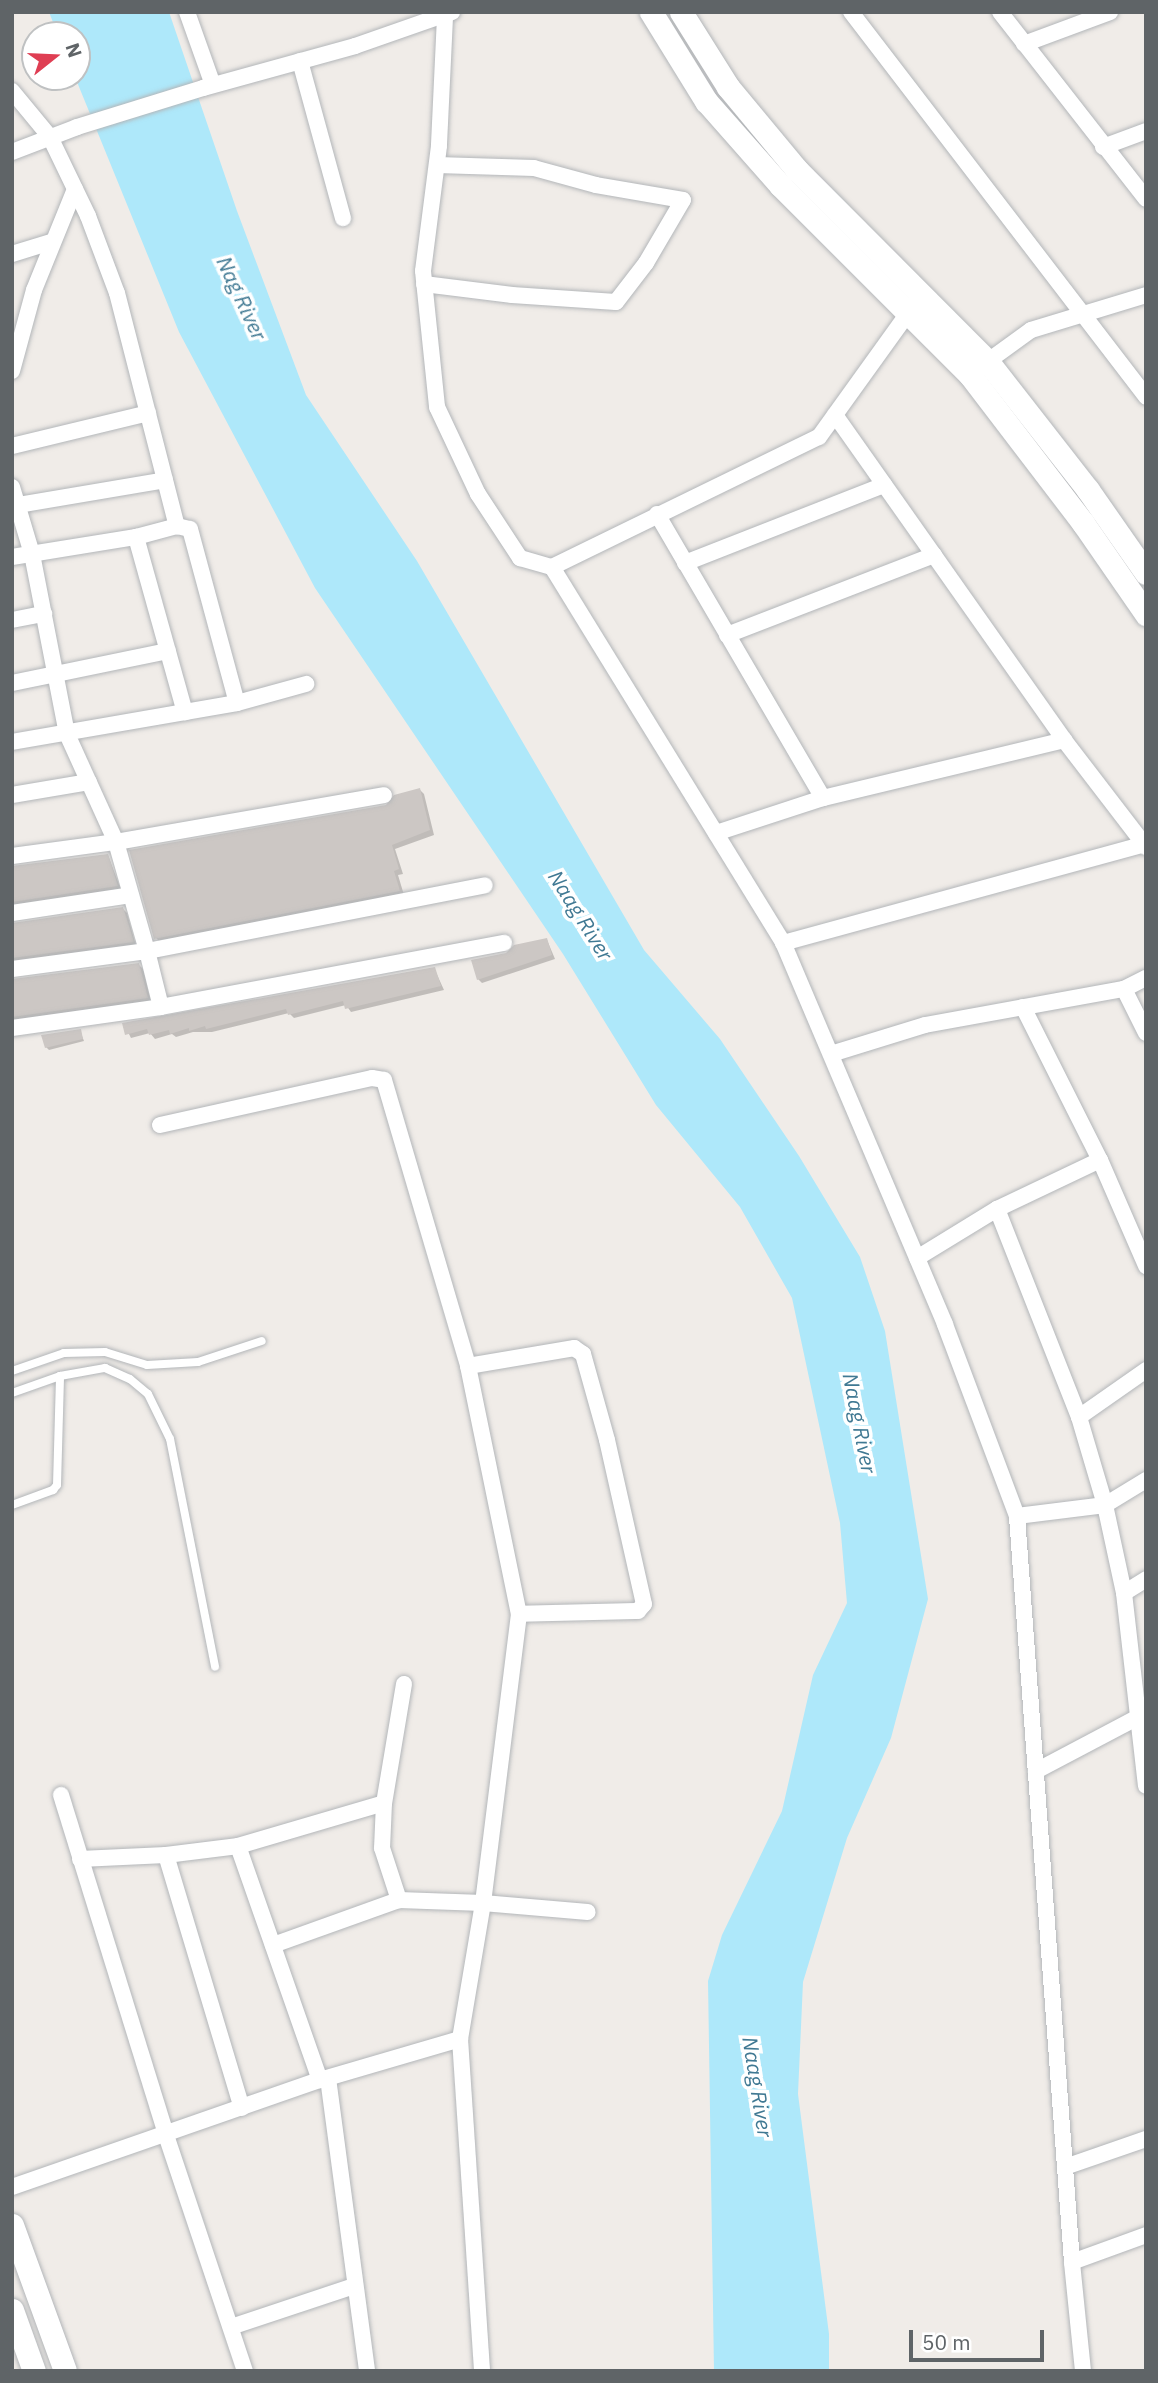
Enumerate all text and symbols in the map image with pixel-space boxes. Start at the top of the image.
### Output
north arrow [21,21,91,91]
text: N [61,40,88,60]
water label: Nag River [212,252,272,344]
water label: Naag River [543,865,619,965]
water label: Naag River [838,1371,882,1475]
water label: Naag River [738,2035,778,2139]
scale bar [913,2316,1048,2360]
text: 50 m [922,2328,971,2356]

